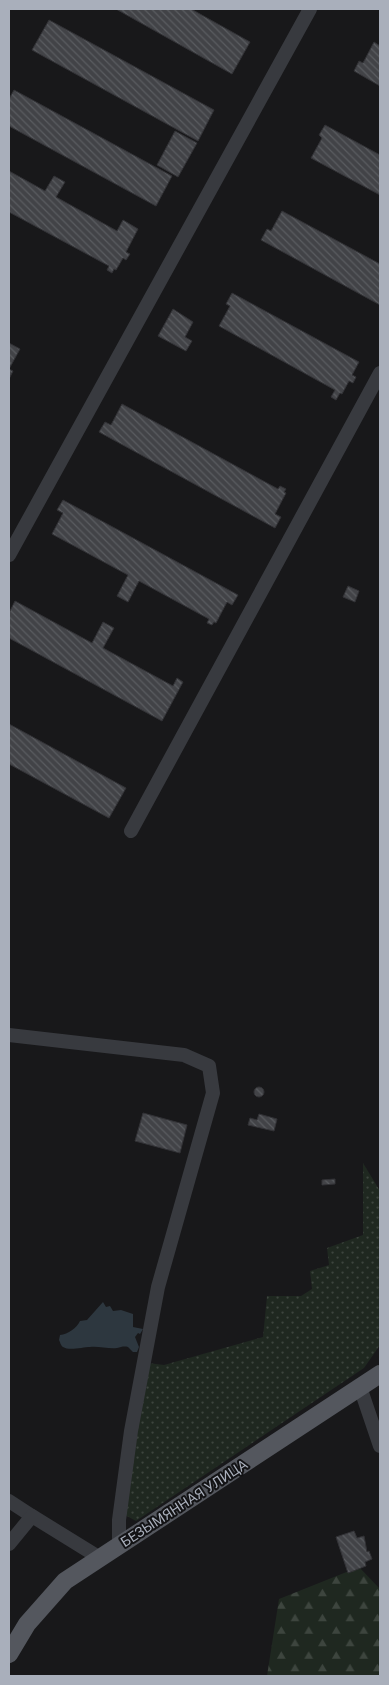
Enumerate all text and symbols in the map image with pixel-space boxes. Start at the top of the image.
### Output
street label: БЕЗЫМЯННАЯ УЛИЦА [118,1456,250,1550]

